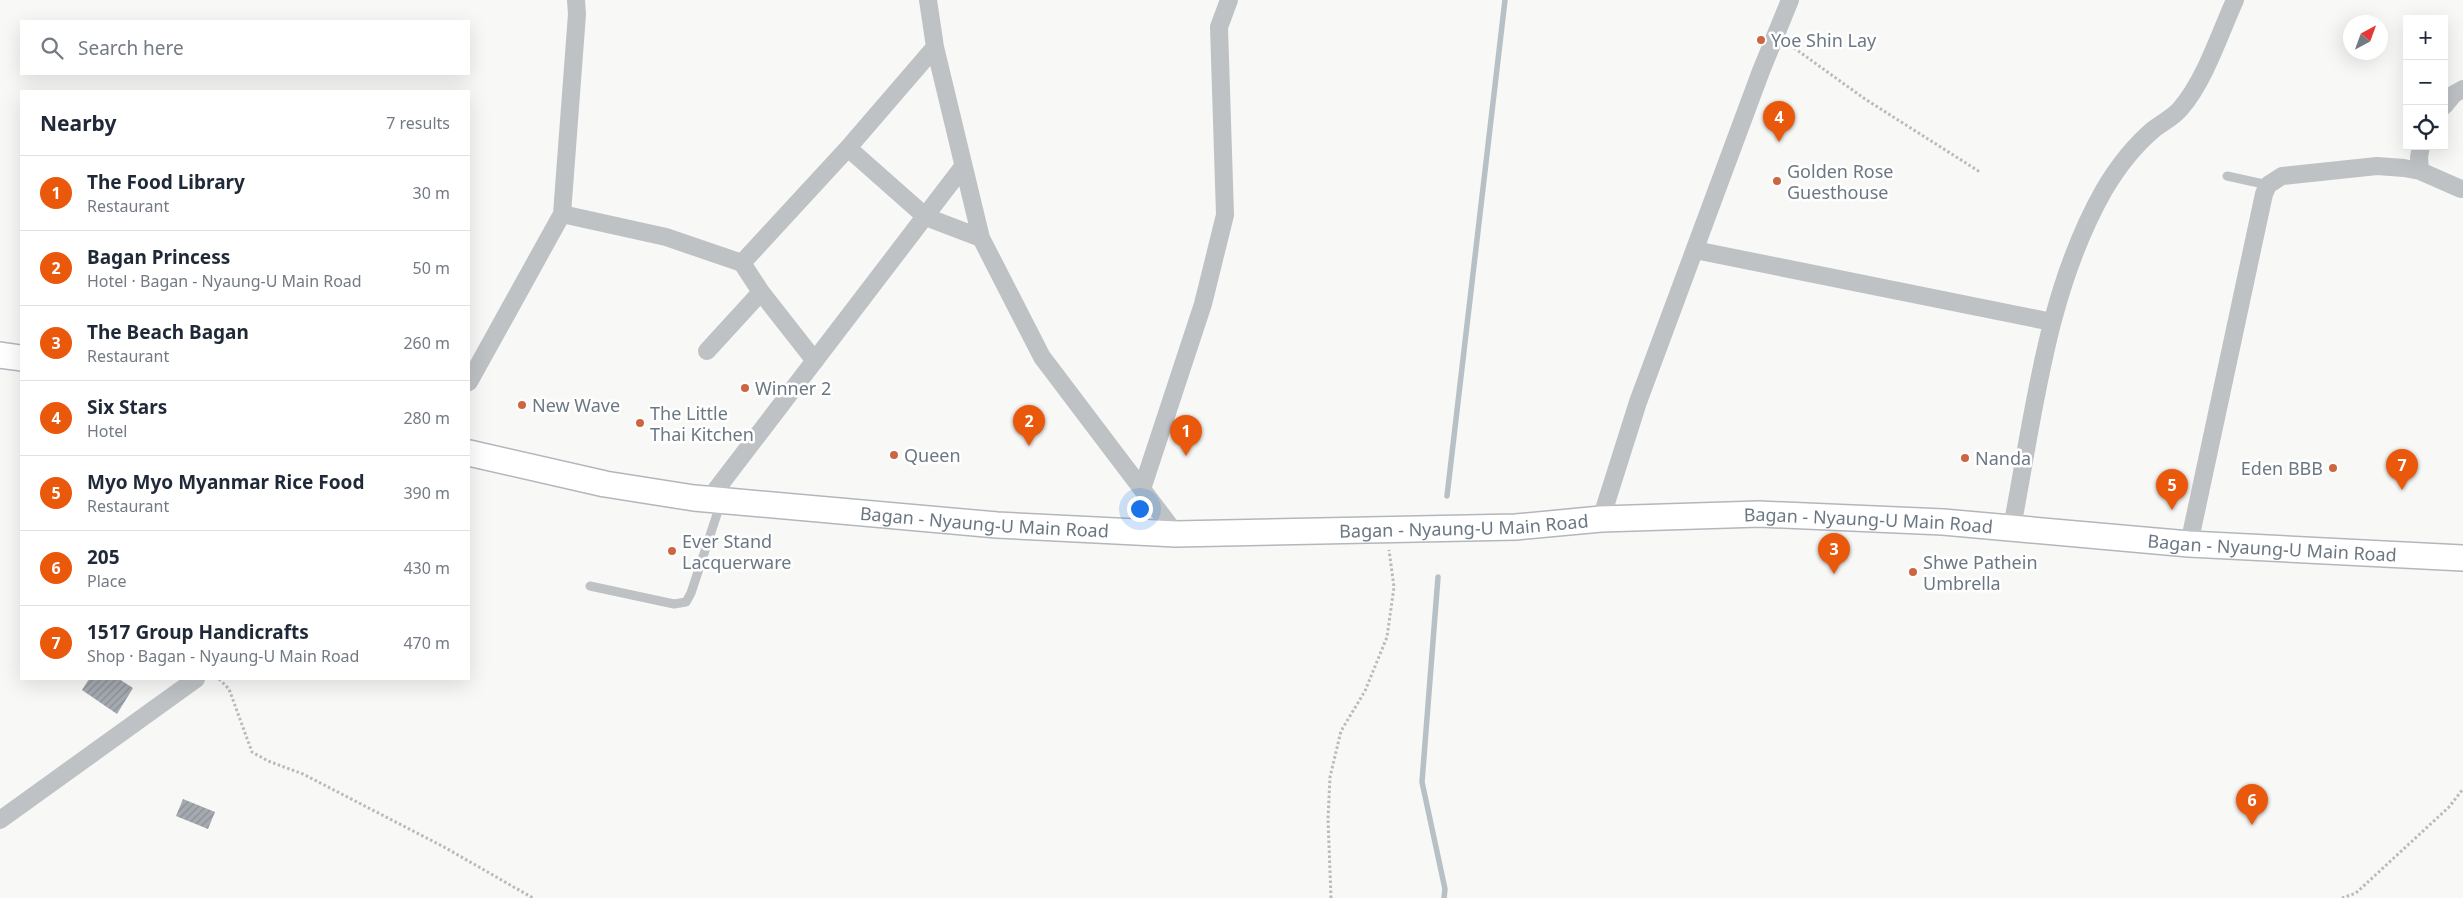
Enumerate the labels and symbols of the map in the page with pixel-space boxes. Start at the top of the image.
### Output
north arrow [2343,15,2388,60]
place label: Yoe Shin Lay [1771,28,1877,52]
marker: Yoe Shin Lay [1755,34,1767,46]
pin: 4 [1763,101,1795,142]
place label: Golden Rose Guesthouse [1787,159,1894,204]
marker: Golden Rose Guesthouse [1771,175,1783,187]
place label: Winner 2 [755,376,831,400]
marker: Winner 2 [739,382,751,394]
place label: New Wave [532,393,620,417]
marker: New Wave [516,399,528,411]
place label: The Little Thai Kitchen [650,401,754,446]
pin: 2 [1013,405,1045,446]
pin: 1 [1170,415,1202,456]
marker: The Little Thai Kitchen [634,417,646,429]
place label: Queen [904,443,961,467]
place label: Nanda [1975,446,2031,470]
marker: Queen [888,449,900,461]
pin: 7 [2386,449,2418,490]
marker: Nanda [1959,452,1971,464]
place label: Eden BBB [2241,456,2323,480]
marker: Eden BBB [2327,462,2339,474]
pin: 5 [2156,469,2188,510]
your location [1127,496,1153,522]
street label: Bagan - Nyaung-U Main Road [859,501,1109,543]
street label: Bagan - Nyaung-U Main Road [1743,502,1994,538]
street label: Bagan - Nyaung-U Main Road [1339,508,1589,543]
street label: Bagan - Nyaung-U Main Road [2147,528,2397,567]
place label: Ever Stand Lacquerware [682,529,791,574]
pin: 3 [1818,533,1850,574]
marker: Ever Stand Lacquerware [666,545,678,557]
place label: Shwe Pathein Umbrella [1923,550,2038,595]
marker: Shwe Pathein Umbrella [1907,566,1919,578]
pin: 6 [2236,784,2268,825]

